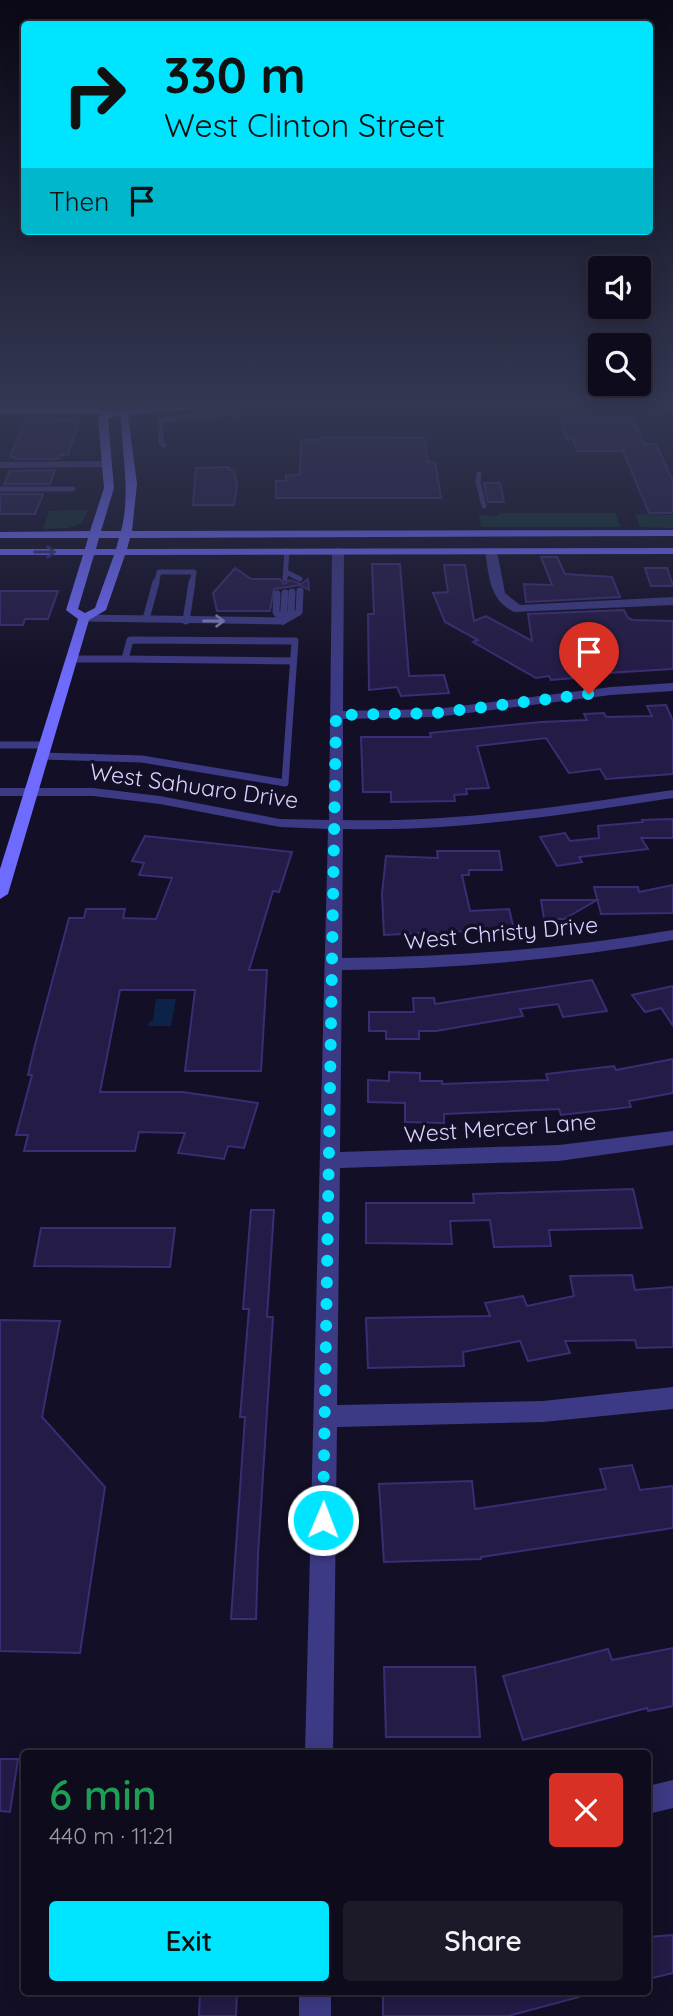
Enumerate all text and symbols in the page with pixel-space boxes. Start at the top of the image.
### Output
text: 330 m [164,44,306,105]
icon: right [49,49,140,140]
text: West Clinton Street [164,105,445,145]
icon: arrive [123,182,161,220]
text: Then [49,185,109,218]
map controls [588,256,651,396]
button: sound [588,256,651,319]
button: search [588,333,651,396]
one-way arrow [33,545,56,559]
one-way arrow [202,614,225,628]
pin [559,622,619,694]
icon: arrive [570,633,608,671]
street label: West Sahuaro Drive [88,756,300,815]
street label: West Christy Drive [403,910,599,955]
street label: West Mercer Lane [403,1106,597,1149]
position arrow [286,1483,360,1557]
text: 6 min [49,1768,157,1821]
button: close [549,1773,623,1847]
text: 440 m · 11:21 [49,1821,174,1850]
button: Exit [49,1901,329,1981]
button: Share [343,1901,623,1981]

